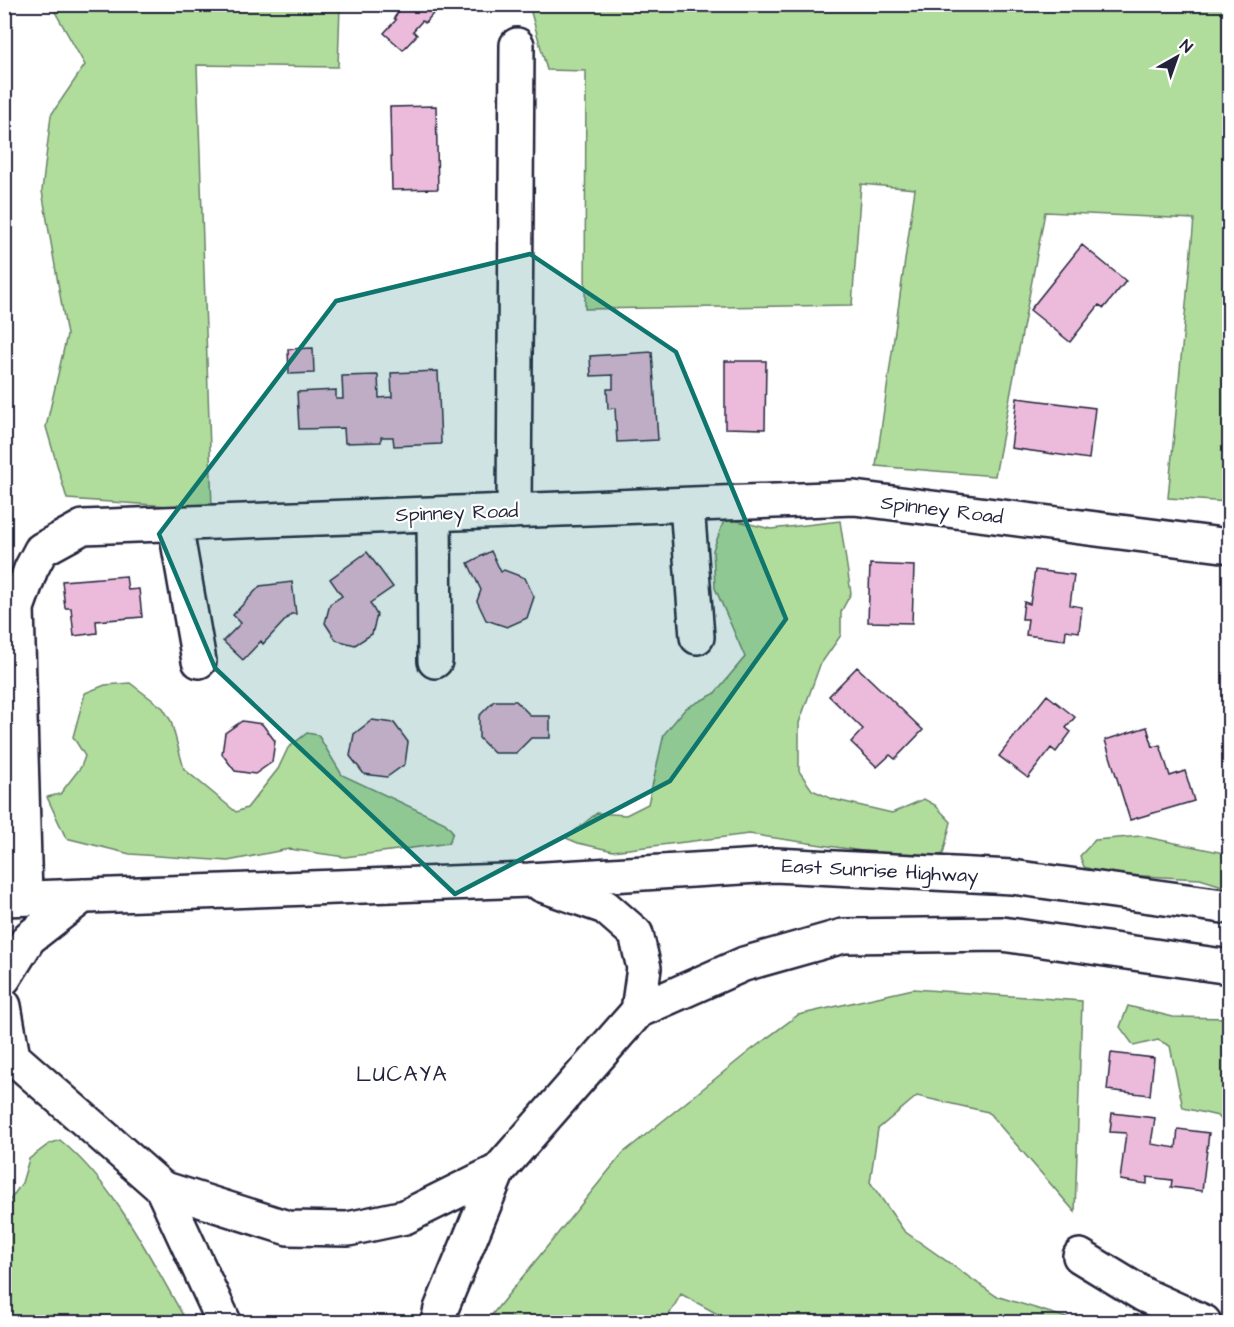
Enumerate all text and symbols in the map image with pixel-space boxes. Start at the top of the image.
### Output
north arrow [1147,27,1207,87]
text: N [1175,35,1197,58]
street label: Spinney Road [879,489,1005,532]
street label: Spinney Road [395,497,519,530]
street label: East Sunrise Highway [781,852,979,891]
district label: LUCAYA [356,1059,448,1090]

